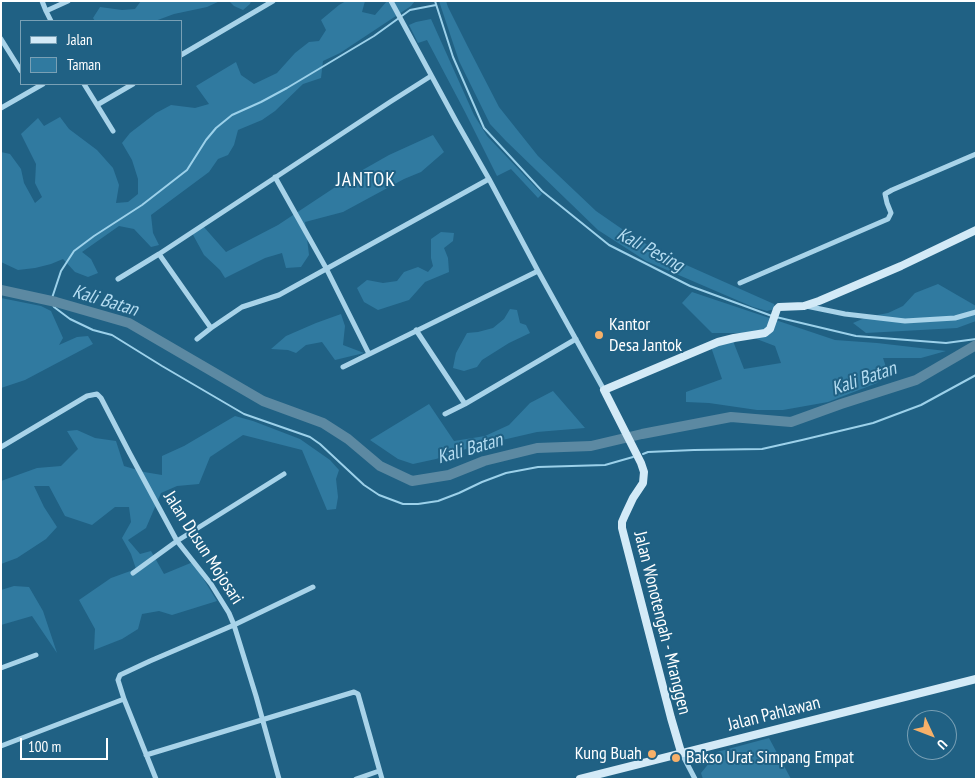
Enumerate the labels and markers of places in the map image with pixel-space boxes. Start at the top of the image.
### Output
place label: Kantor Desa Jantok [609,314,682,356]
marker: Kantor Desa Jantok [593,329,605,341]
place label: Kung Buah [575,743,642,765]
place label: Bakso Urat Simpang Empat [686,747,854,769]
marker: Kung Buah [646,748,658,760]
marker: Bakso Urat Simpang Empat [670,752,682,764]

